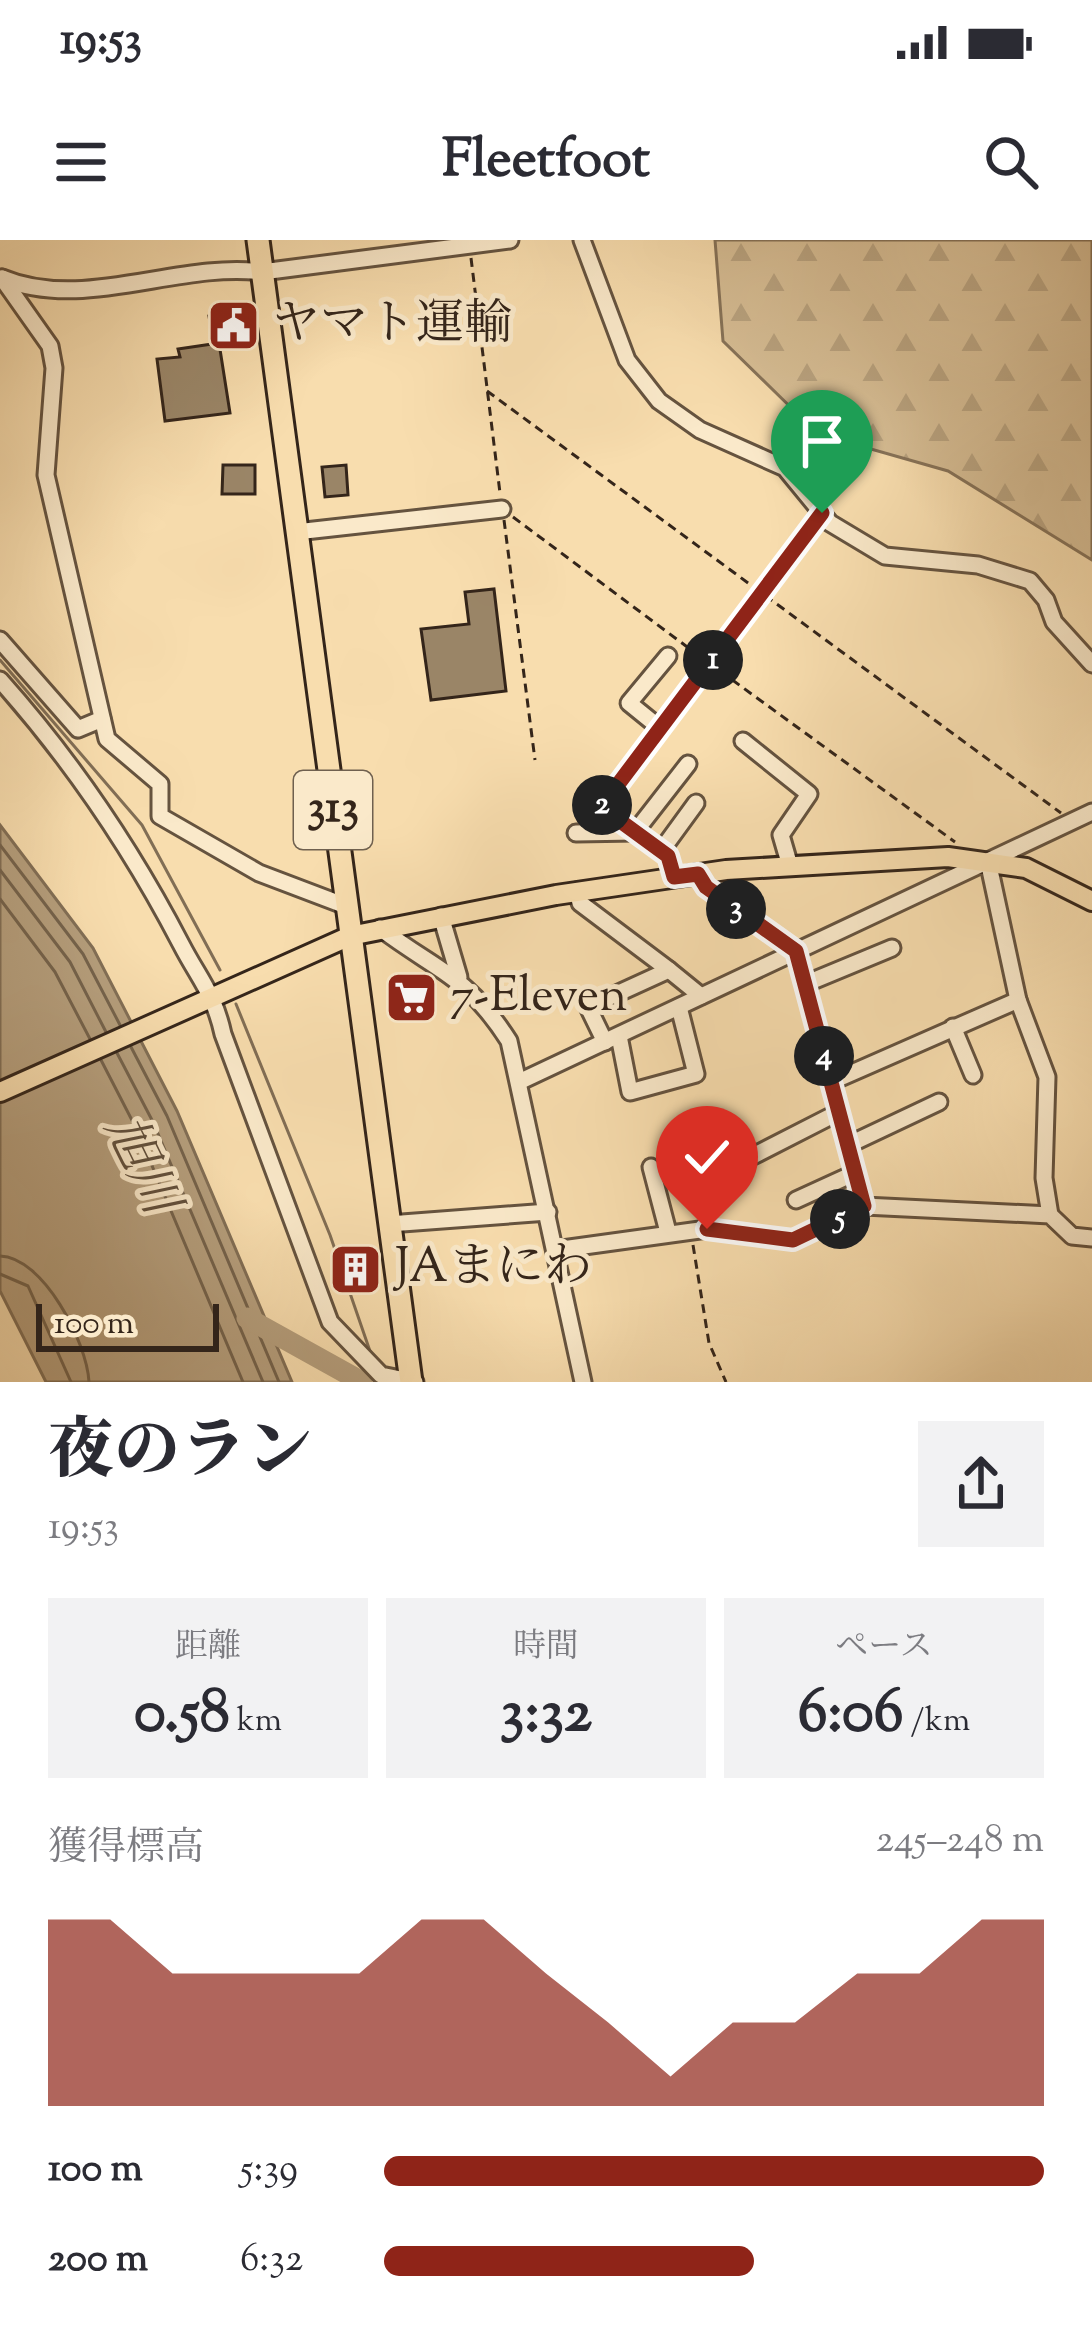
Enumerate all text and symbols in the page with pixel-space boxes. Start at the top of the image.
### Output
text: 19:53 [60,10,142,75]
text: Fleetfoot [442,123,650,201]
icon: menu [48,129,114,195]
icon: search [978,129,1044,195]
place label: ヤマト運輸 [272,292,512,361]
public building icon: ヤマト運輸 [205,298,261,354]
pin [771,390,873,513]
icon: arrive [789,408,855,474]
pin: 1 [683,630,743,690]
text: 1 [707,636,719,684]
road number: 313 [294,771,372,849]
pin: 2 [572,775,632,835]
text: 2 [594,781,610,829]
pin: 3 [706,879,766,939]
text: 3 [729,885,743,933]
place label: 7-Eleven [450,964,627,1033]
supermarket icon: 7-Eleven [383,970,439,1026]
pin: 4 [794,1026,854,1086]
text: 4 [816,1032,832,1080]
water label: 旭川 [84,1104,196,1232]
pin [656,1106,758,1229]
icon: check [674,1124,740,1190]
pin: 5 [810,1189,870,1249]
text: 5 [834,1195,846,1243]
place label: JAまにわ [392,1235,592,1304]
building icon: JAまにわ [328,1241,384,1297]
scale bar [36,1298,219,1351]
text: 100 m [54,1301,134,1349]
text: 夜のラン [48,1408,312,1503]
button: share [918,1421,1044,1547]
text: 19:53 [48,1501,119,1557]
text: 距離 [175,1624,241,1672]
text: 時間 [513,1624,579,1672]
text: ペース [835,1624,933,1672]
text: 0.58 [134,1672,230,1759]
text: 3:32 [500,1672,592,1759]
text: 6:06 [798,1672,904,1759]
text: km [230,1698,282,1746]
text: /km [904,1698,970,1746]
text: 245–248 m [876,1814,1044,1870]
text: 獲得標高 [48,1822,204,1878]
text: 100 m [48,2143,143,2199]
text: 5:39 [240,2143,298,2199]
text: 200 m [48,2233,148,2289]
text: 6:32 [240,2233,303,2289]

